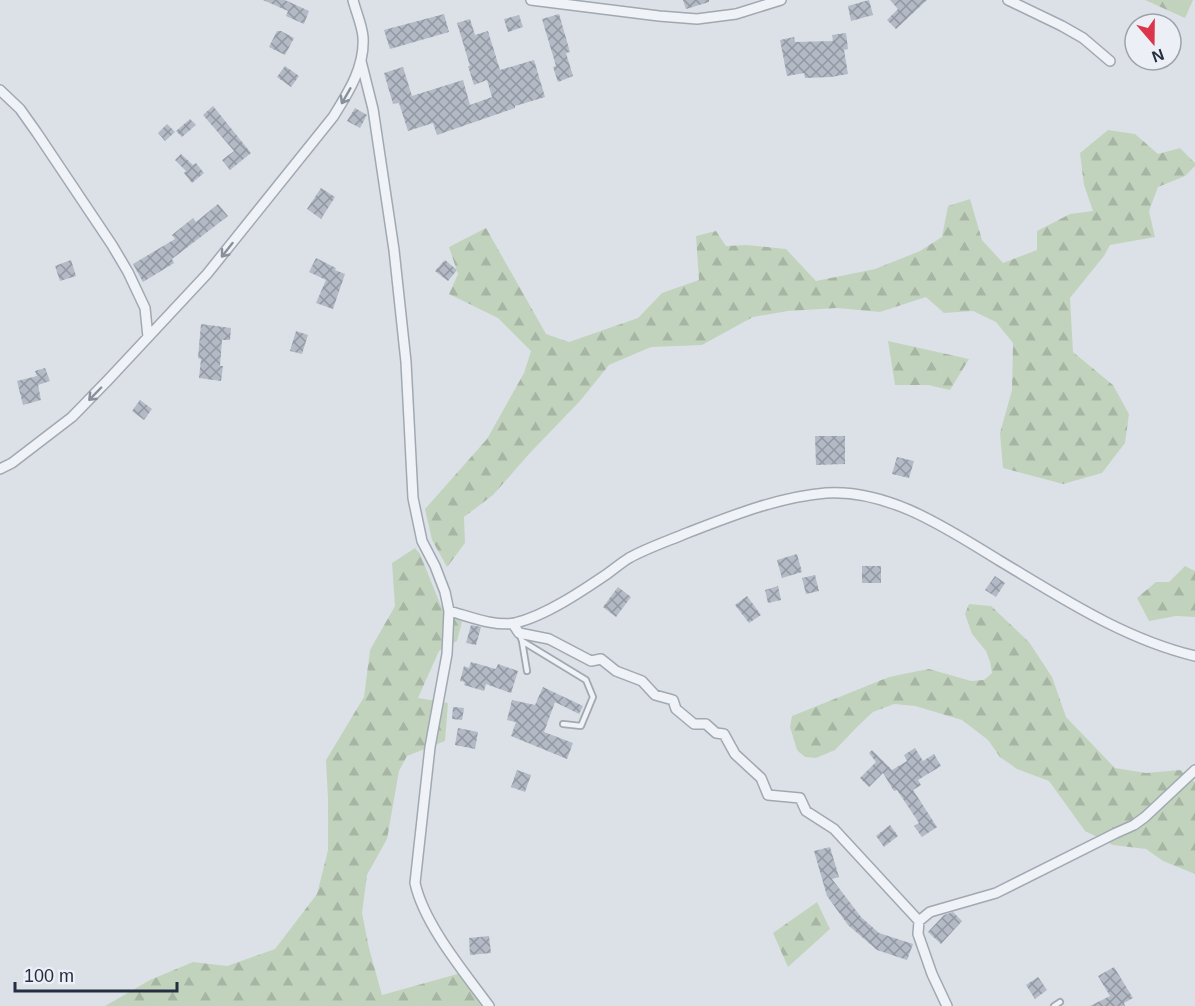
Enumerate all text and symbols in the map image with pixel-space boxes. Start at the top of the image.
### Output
north arrow [1123,12,1183,72]
text: N [1150,46,1166,66]
one-way arrow [339,87,351,104]
one-way arrow [220,242,233,258]
one-way arrow [88,386,103,401]
scale bar [15,955,177,993]
text: 100 m [24,966,74,986]

